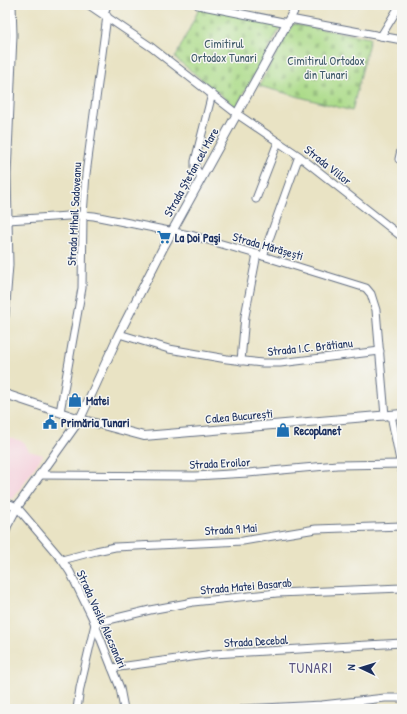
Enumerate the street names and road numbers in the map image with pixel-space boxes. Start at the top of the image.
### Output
street label: Strada Ștefan cel Mare [159,124,223,220]
street label: Strada Viilor [301,141,356,189]
street label: Strada Mihail Sadoveanu [63,162,85,266]
street label: Strada Mărășești [231,228,305,264]
street label: Strada I.C. Brătianu [267,334,354,360]
street label: Calea București [204,405,274,427]
street label: Strada Eroilor [189,453,251,473]
street label: Strada 9 Mai [204,519,258,539]
street label: Strada Vasile Alecsandri [73,567,131,671]
street label: Strada Matei Basarab [200,574,292,598]
street label: Strada Decebal [224,631,289,651]

